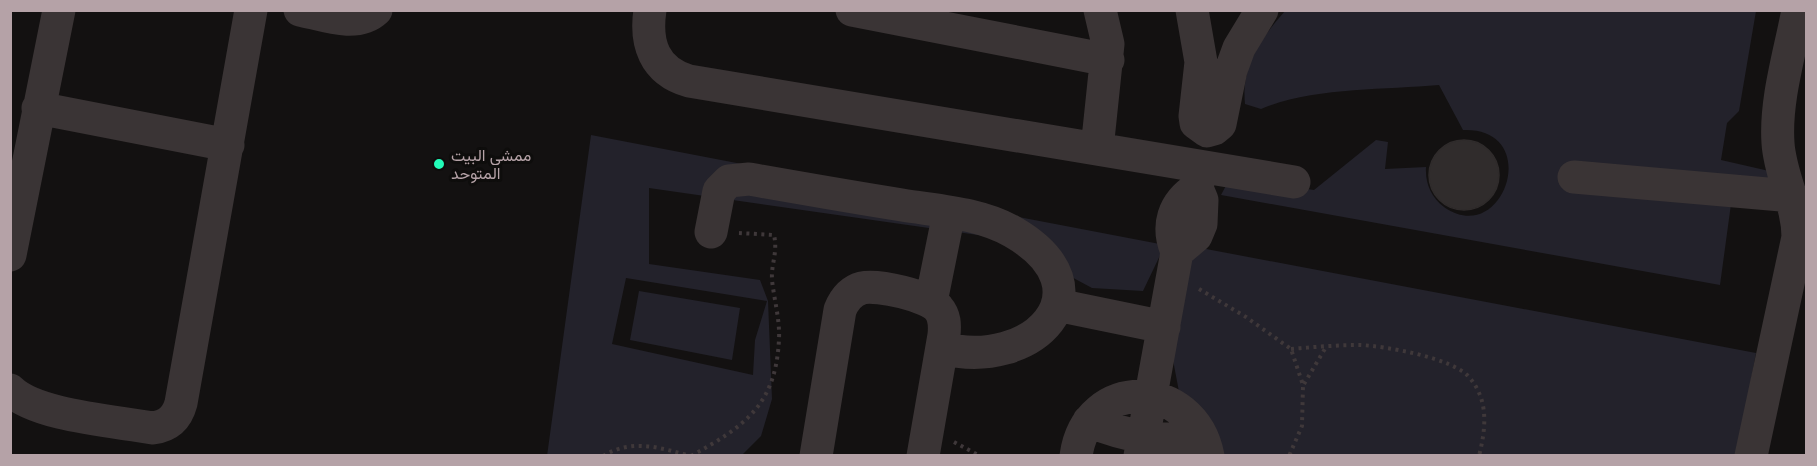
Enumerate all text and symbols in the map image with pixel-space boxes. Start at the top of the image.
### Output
place label: ممشى البيت المتوحد [451,146,531,184]
marker: ممشى البيت المتوحد [432,157,446,171]

